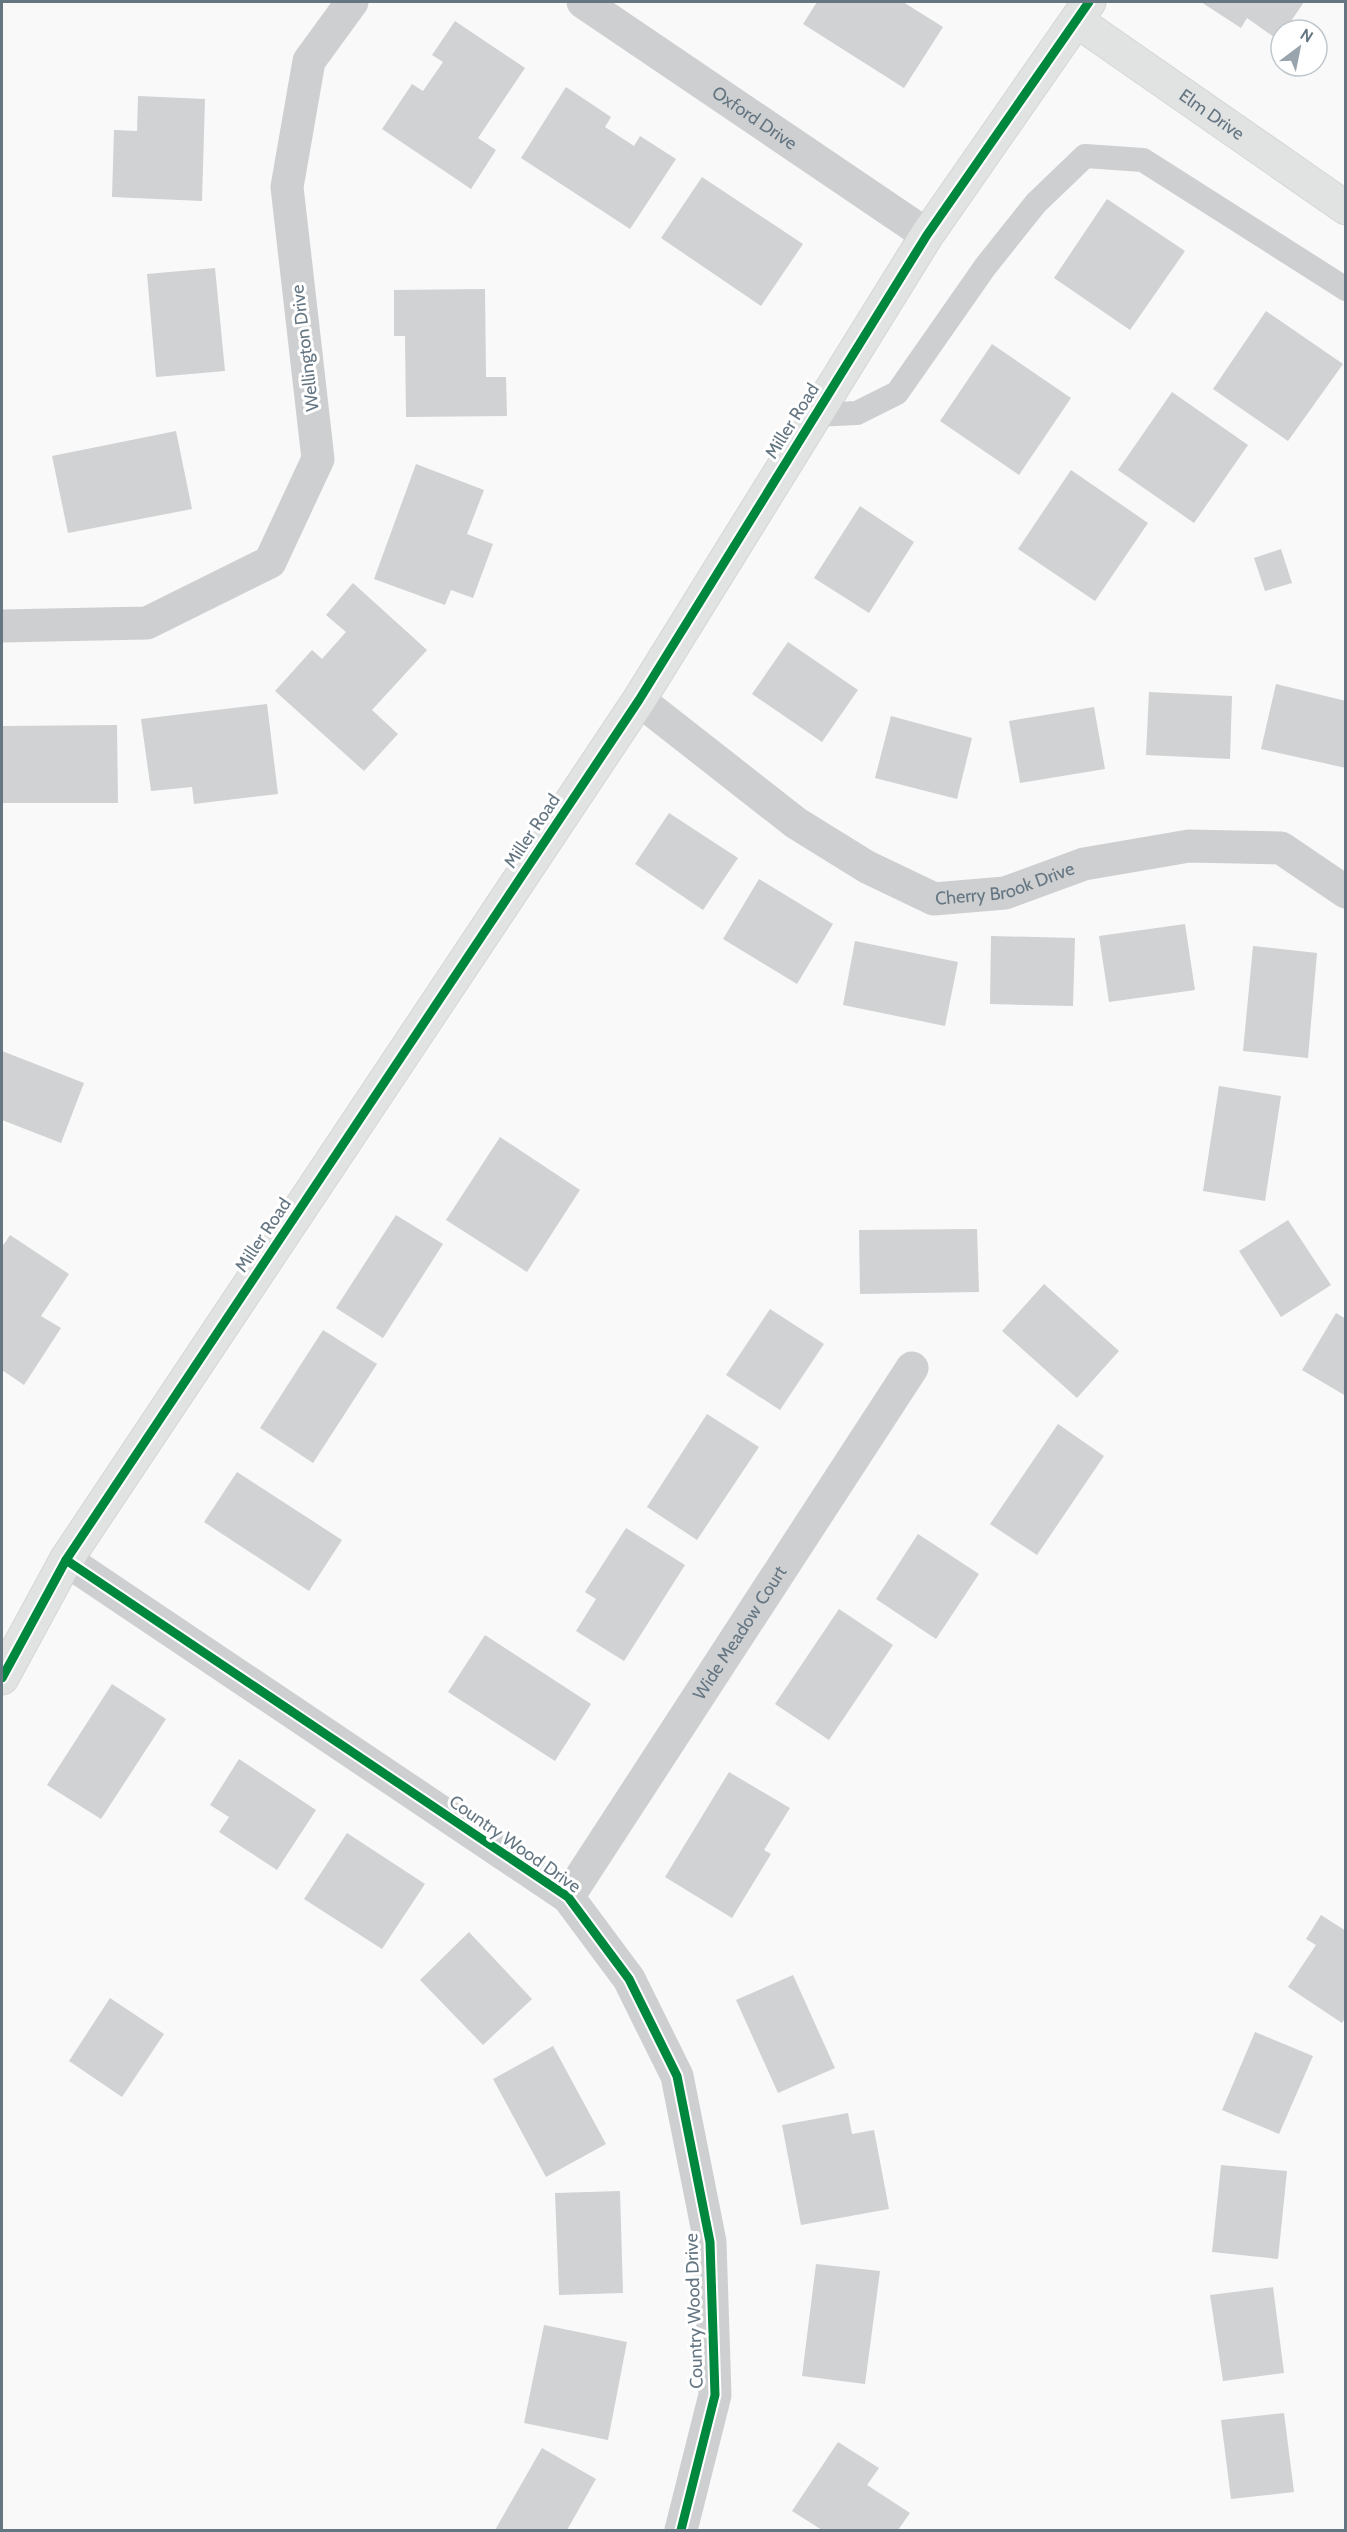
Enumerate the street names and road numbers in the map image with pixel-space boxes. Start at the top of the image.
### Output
street label: Oxford Drive [708,82,801,155]
street label: Elm Drive [1175,84,1249,145]
street label: Wellington Drive [286,284,324,412]
street label: Miller Road [760,379,824,463]
street label: Miller Road [499,790,565,872]
street label: Cherry Brook Drive [934,857,1077,910]
street label: Miller Road [230,1194,296,1276]
street label: Wide Meadow Court [688,1562,791,1704]
street label: Country Wood Drive [445,1790,585,1898]
street label: Country Wood Drive [680,2233,708,2389]

